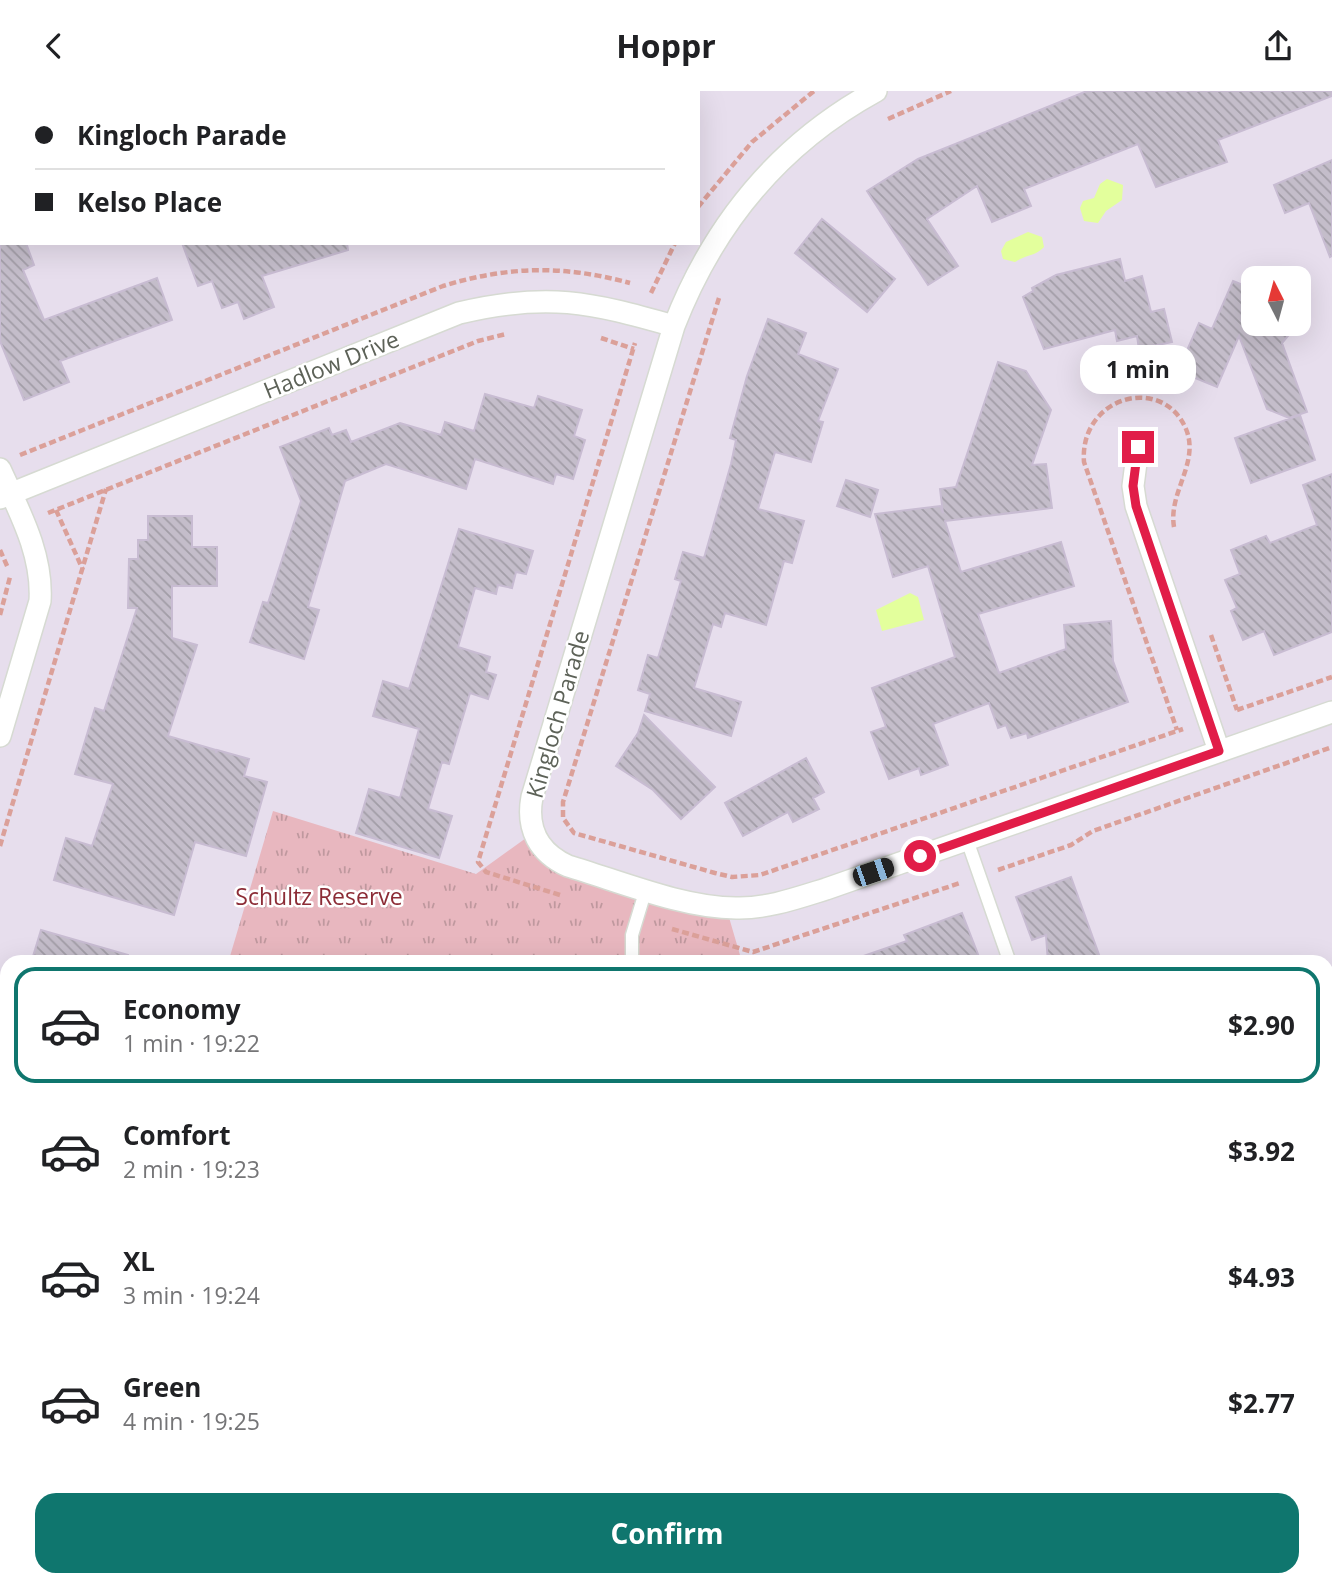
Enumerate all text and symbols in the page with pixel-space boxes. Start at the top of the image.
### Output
text: Hoppr [616,24,716,67]
icon: back [35,27,73,65]
icon: share [1259,27,1297,65]
text: Kingloch Parade [77,117,287,153]
text: Kelso Place [77,184,222,220]
north arrow [1241,266,1311,336]
map controls [1241,266,1311,336]
street label: Hadlow Drive [258,322,404,406]
callout: 1 min [1080,345,1196,395]
text: 1 min [1106,353,1170,385]
route end [1122,431,1154,463]
street label: Kingloch Parade [518,626,596,802]
route start [904,840,936,872]
car [850,855,897,889]
park label: Schultz Reserve [235,880,403,912]
text: Economy [123,991,241,1027]
icon: car [39,994,102,1057]
text: $2.90 [1228,1007,1295,1043]
text: 1 min · 19:22 [123,1027,260,1059]
text: Comfort [123,1117,230,1153]
icon: car [39,1120,102,1183]
text: $3.92 [1228,1133,1295,1169]
text: 2 min · 19:23 [123,1153,260,1185]
text: XL [123,1243,155,1279]
icon: car [39,1246,102,1309]
text: $4.93 [1228,1259,1295,1295]
text: 3 min · 19:24 [123,1279,260,1311]
text: Green [123,1369,201,1405]
icon: car [39,1372,102,1435]
text: $2.77 [1228,1385,1295,1421]
text: 4 min · 19:25 [123,1405,260,1437]
button: Confirm [35,1493,1299,1573]

